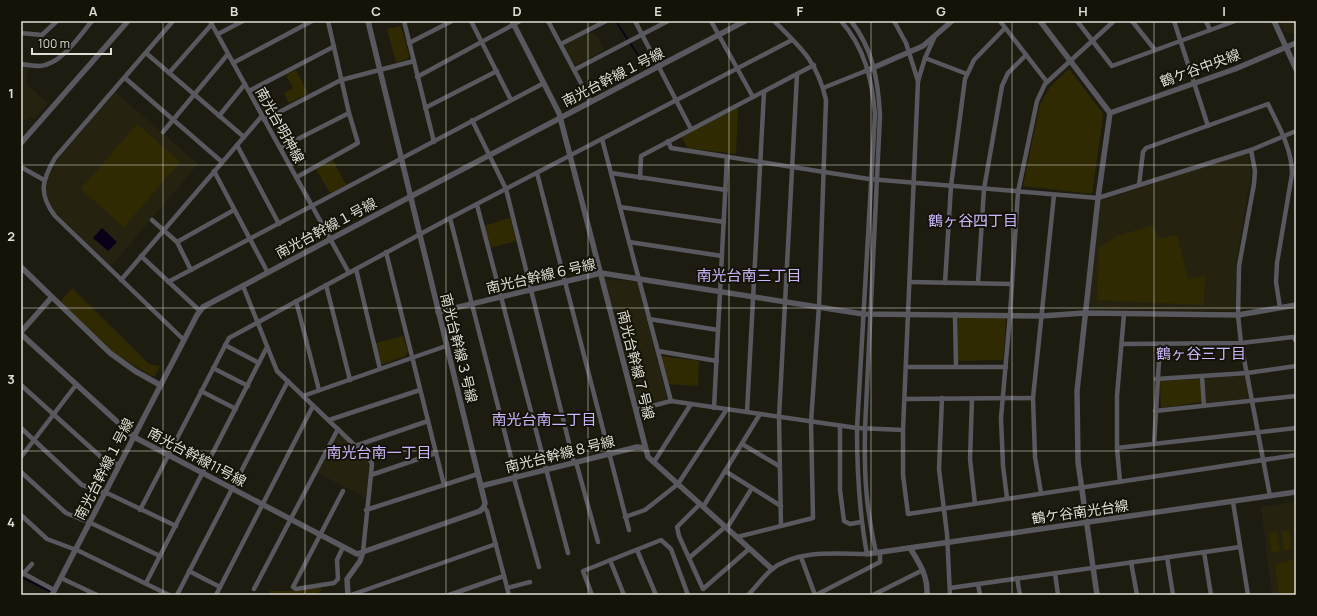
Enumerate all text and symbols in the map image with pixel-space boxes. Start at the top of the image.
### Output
text: A [89,2,98,20]
text: B [230,2,238,20]
text: C [371,2,381,20]
text: D [512,2,522,20]
text: E [654,2,662,20]
text: F [797,2,804,20]
text: G [936,2,946,20]
text: H [1078,2,1088,20]
text: I [1222,2,1226,20]
scale bar [32,30,111,56]
text: 100 m [38,35,70,52]
street label: 南光台幹線１号線 [559,43,667,110]
street label: 鶴ケ谷中央線 [1157,44,1243,91]
street label: 南光台明神線 [252,83,309,166]
text: 1 [8,84,14,102]
street label: 南光台幹線１号線 [272,193,380,262]
district label: 鶴ヶ谷四丁目 [928,210,1018,231]
text: 2 [7,227,15,245]
street label: 南光台幹線６号線 [484,254,598,297]
district label: 南光台南三丁目 [696,265,802,286]
street label: 南光台幹線３号線 [437,291,482,405]
street label: 南光台幹線７号線 [614,308,659,422]
district label: 鶴ヶ谷三丁目 [1156,343,1246,364]
text: 3 [7,370,15,388]
district label: 南光台南二丁目 [491,409,597,430]
street label: 南光台幹線１号線 [70,415,137,523]
street label: 南光台幹線11号線 [145,423,250,491]
street label: 南光台幹線８号線 [503,431,617,476]
district label: 南光台南一丁目 [326,442,432,463]
street label: 鶴ケ谷南光台線 [1030,495,1130,528]
text: 4 [7,513,15,531]

